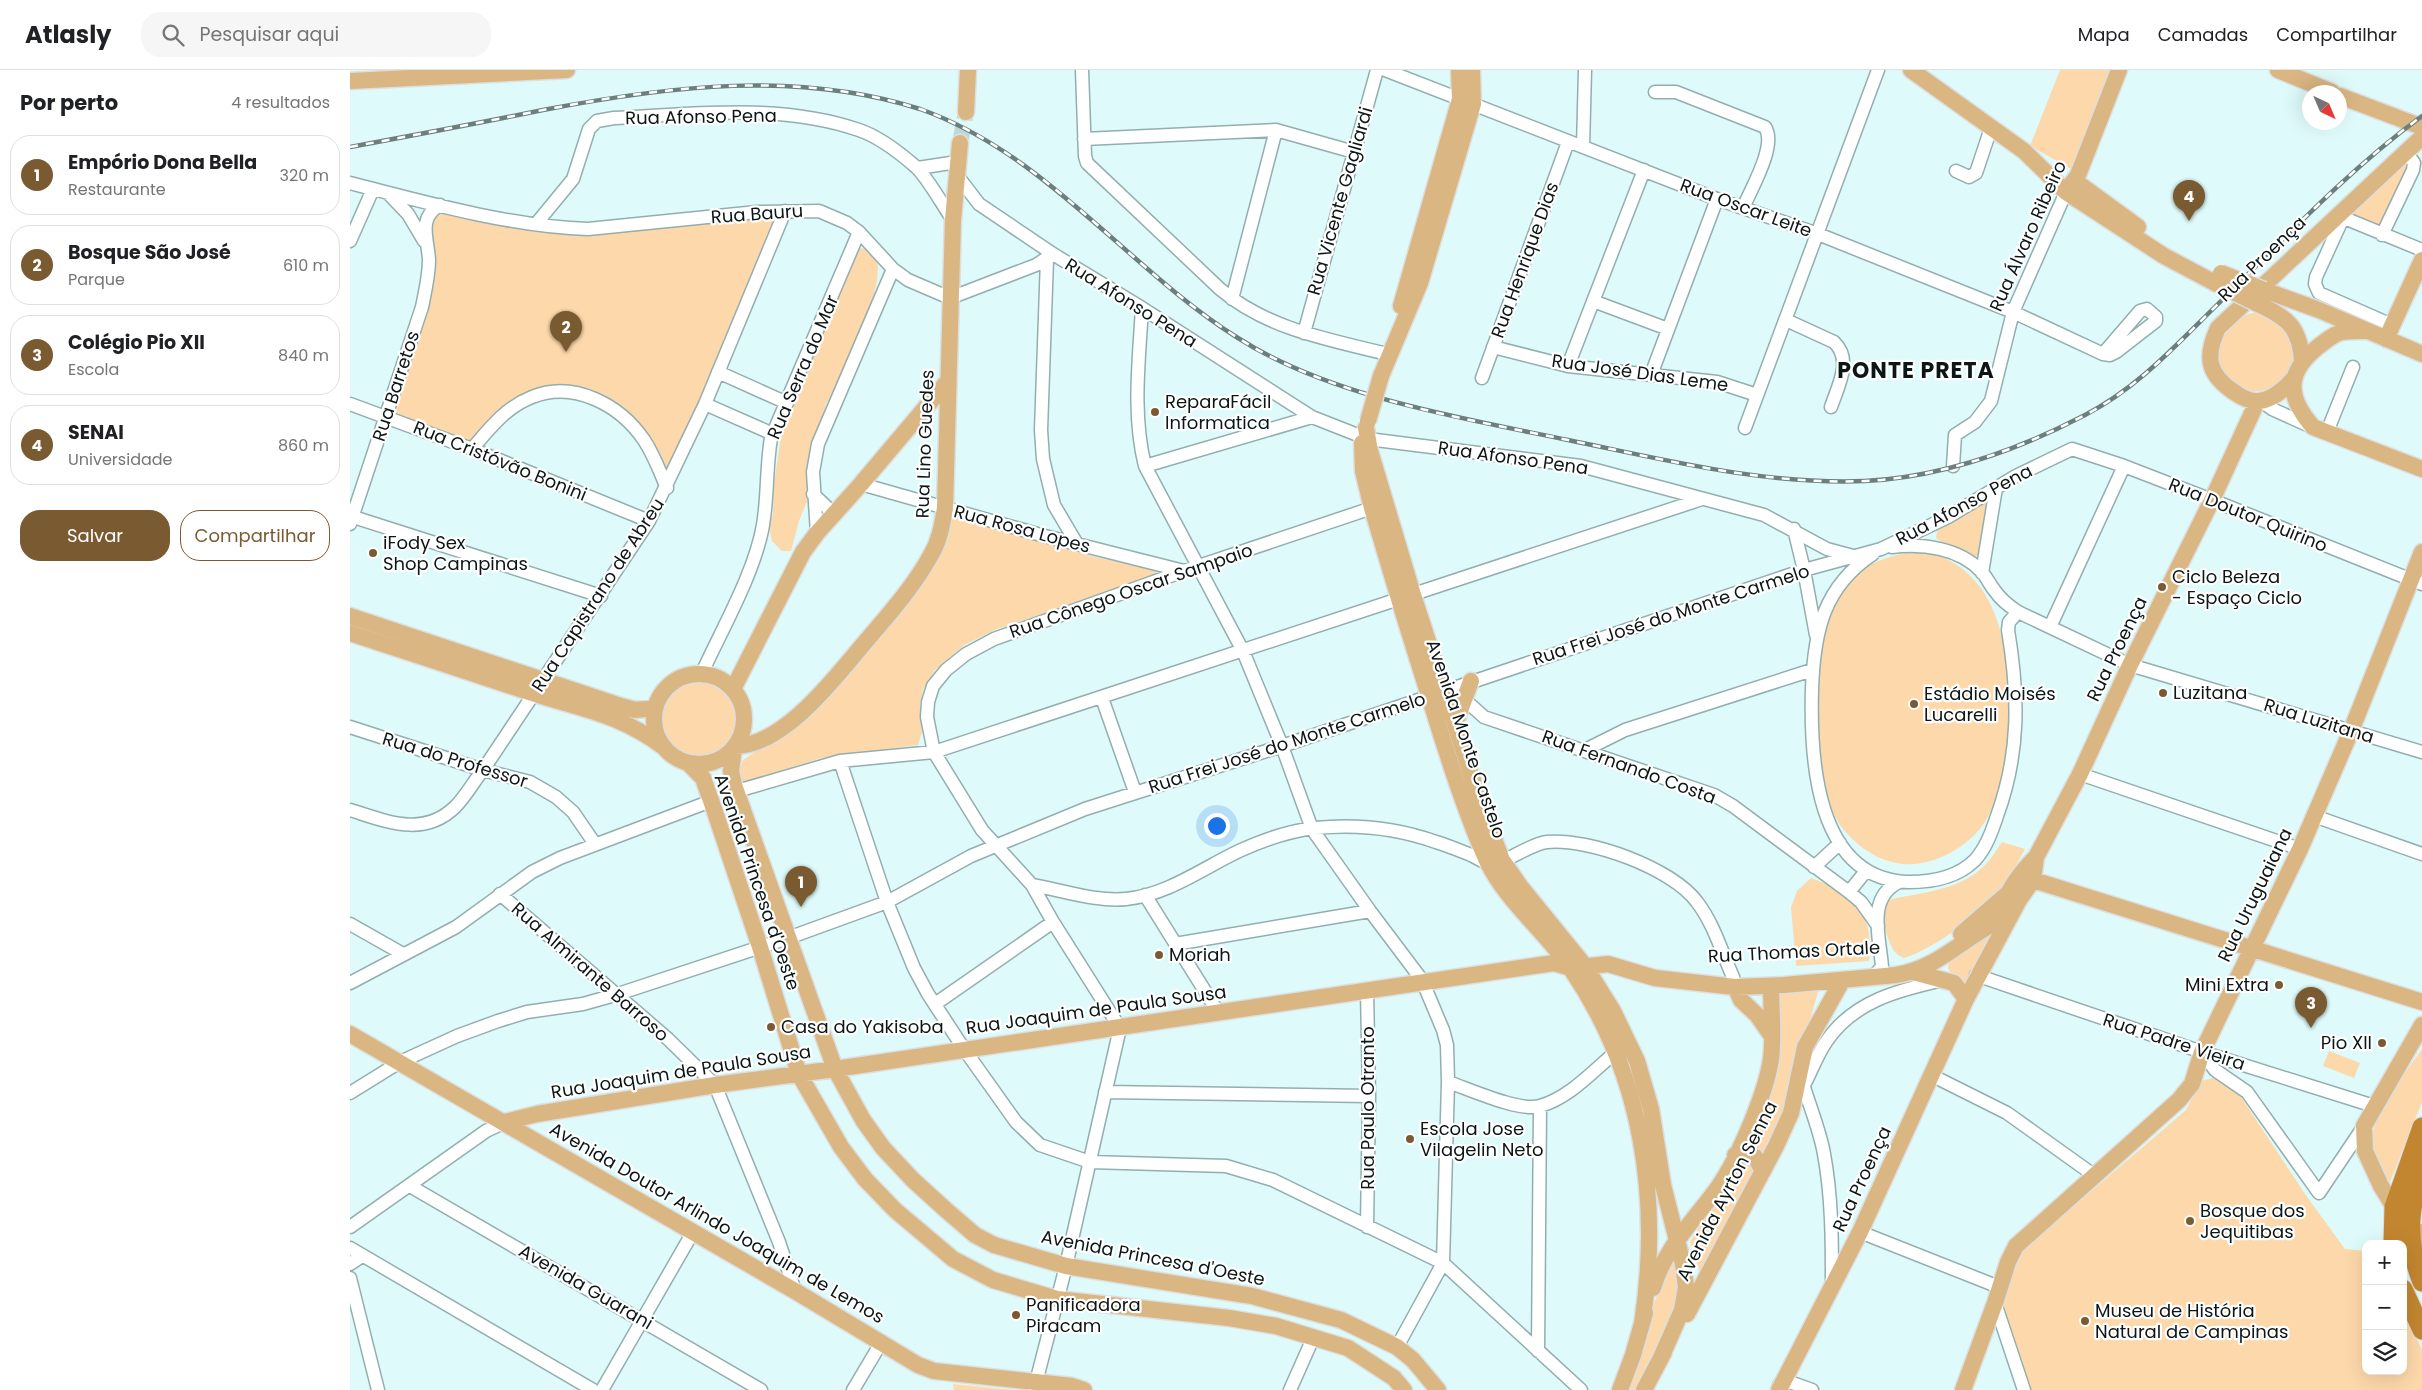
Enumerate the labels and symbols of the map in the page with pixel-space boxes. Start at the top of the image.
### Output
north arrow [2302,85,2347,130]
street label: Rua Afonso Pena [625,103,777,130]
street label: Rua Vicente Gagliardi [1301,104,1378,298]
street label: Rua Álvaro Ribeiro [1983,156,2072,315]
street label: Rua Oscar Leite [1677,172,1816,243]
street label: Rua Henrique Dias [1485,178,1564,341]
pin: 4 [2173,180,2205,221]
street label: Rua Bauru [710,198,804,229]
street label: Rua Proença [2212,210,2311,307]
street label: Rua Afonso Pena [1060,252,1202,353]
street label: Rua Serra do Mar [761,291,844,443]
pin: 2 [550,311,582,352]
street label: Rua Barretos [366,327,425,444]
street label: Rua José Dias Leme [1550,348,1730,397]
district label: PONTE PRETA [1837,355,1995,386]
street label: Rua Lino Guedes [909,369,940,519]
place label: ReparaFácil Informatica [1165,389,1271,435]
marker: ReparaFácil Informatica [1149,406,1161,418]
street label: Rua Cristóvão Bonini [410,414,591,507]
street label: Rua Afonso Pena [1436,435,1590,480]
street label: Rua Afonso Pena [1891,458,2037,551]
street label: Rua Doutor Quirino [2165,471,2331,558]
street label: Rua Capistrano de Abreu [525,493,670,697]
street label: Rua Rosa Lopes [951,498,1093,559]
place label: iFody Sex Shop Campinas [383,530,528,576]
street label: Rua Cônego Oscar Sampaio [1006,537,1256,644]
marker: iFody Sex Shop Campinas [367,547,379,559]
street label: Rua Frei José do Monte Carmelo [1529,558,1813,671]
place label: Ciclo Beleza - Espaço Ciclo [2172,564,2302,610]
marker: Ciclo Beleza - Espaço Ciclo [2156,581,2168,593]
street label: Rua Proença [2080,592,2153,705]
street label: Avenida Monte Castelo [1421,636,1512,842]
place label: Luzitana [2173,680,2247,705]
place label: Estádio Moisés Lucarelli [1924,681,2056,727]
street label: Rua Frei José do Monte Carmelo [1145,686,1429,799]
marker: Luzitana [2157,687,2169,699]
street label: Rua Luzitana [2261,692,2377,749]
marker: Estádio Moisés Lucarelli [1908,698,1920,710]
street label: Rua Fernando Costa [1539,723,1720,810]
street label: Rua do Professor [379,726,531,794]
street label: Avenida Princesa d'Oeste [709,770,806,993]
your location [1204,813,1230,839]
street label: Rua Uruguaiana [2211,824,2298,966]
pin: 1 [785,866,817,907]
street label: Rua Almirante Barroso [506,896,674,1047]
street label: Rua Thomas Ortale [1707,935,1881,968]
place label: Moriah [1169,942,1231,967]
marker: Moriah [1153,949,1165,961]
place label: Mini Extra [2185,972,2269,997]
street label: Rua Joaquim de Paula Sousa [964,979,1228,1040]
marker: Mini Extra [2273,979,2285,991]
pin: 3 [2295,987,2327,1028]
street label: Rua Padre Vieira [2100,1007,2248,1076]
place label: Casa do Yakisoba [781,1014,944,1039]
marker: Casa do Yakisoba [765,1021,777,1033]
street label: Rua Paulo Otranto [1355,1026,1380,1190]
place label: Pio XII [2321,1030,2372,1055]
marker: Pio XII [2376,1037,2388,1049]
street label: Rua Joaquim de Paula Sousa [549,1039,813,1104]
street label: Avenida Ayrton Senna [1670,1097,1783,1285]
street label: Avenida Doutor Arlindo Joaquim de Lemos [545,1116,889,1329]
place label: Escola Jose Vilagelin Neto [1420,1116,1544,1162]
street label: Rua Proença [1826,1122,1897,1236]
marker: Escola Jose Vilagelin Neto [1404,1133,1416,1145]
place label: Bosque dos Jequitibas [2200,1198,2305,1244]
marker: Bosque dos Jequitibas [2184,1215,2196,1227]
street label: Avenida Princesa d'Oeste [1039,1224,1267,1291]
street label: Avenida Guarani [515,1238,658,1335]
place label: Panificadora Piracam [1026,1292,1141,1338]
place label: Museu de História Natural de Campinas [2095,1298,2288,1344]
marker: Panificadora Piracam [1010,1309,1022,1321]
marker: Museu de História Natural de Campinas [2079,1315,2091,1327]

